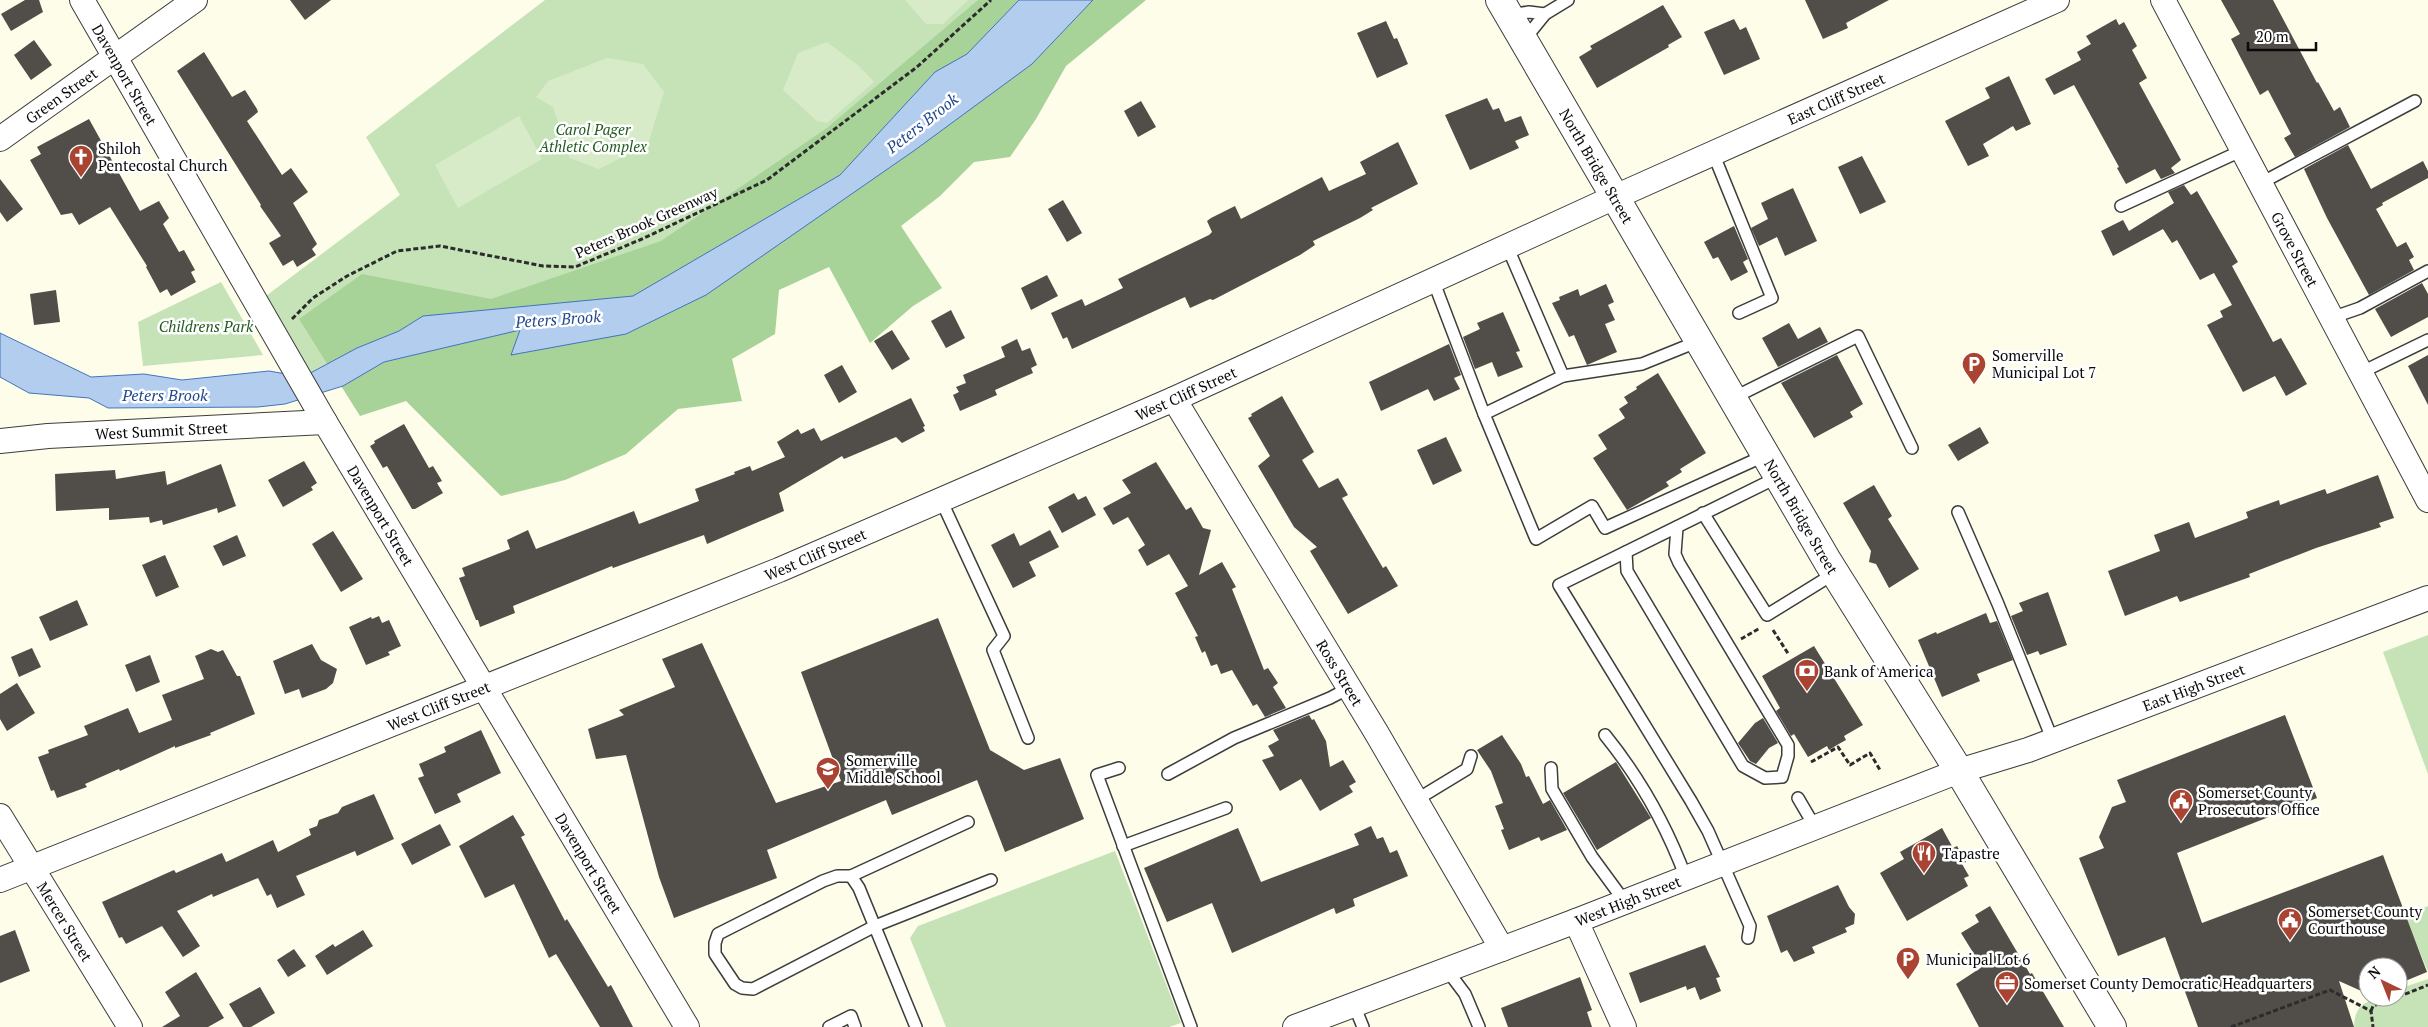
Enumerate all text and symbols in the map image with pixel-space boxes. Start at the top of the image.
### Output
street label: Davenport Street [88,20,162,129]
scale bar [2248,20,2316,52]
text: 20 m [2256,26,2289,46]
street label: Green Street [21,63,101,128]
street label: East Cliff Street [1784,68,1888,129]
water label: Peters Brook [881,88,963,159]
street label: North Bridge Street [1555,105,1638,227]
park label: Carol Pager Athletic Complex [538,119,647,156]
place label: Shiloh Pentecostal Church [98,138,228,175]
church icon: Shiloh Pentecostal Church [68,144,94,178]
street label: Peters Brook Greenway [572,181,721,262]
street label: Grove Street [2267,208,2323,291]
water label: Peters Brook [514,305,602,333]
park label: Childrens Park [159,316,254,336]
place label: Somerville Municipal Lot 7 [1992,345,2096,382]
parking icon: Somerville Municipal Lot 7 [1961,351,1987,385]
street label: West Cliff Street [1132,362,1240,425]
water label: Peters Brook [121,384,208,406]
street label: West Summit Street [95,417,229,444]
street label: North Bridge Street [1760,455,1843,578]
street label: Davenport Street [343,462,419,570]
street label: West Cliff Street [761,523,870,585]
street label: Ross Street [1312,636,1368,710]
bank icon: Bank of America [1794,658,1820,692]
street label: East High Street [2140,658,2248,716]
place label: Bank of America [1824,661,1934,681]
street label: West Cliff Street [384,676,493,735]
place label: Somerville Middle School [846,750,941,787]
school or university icon: Somerville Middle School [815,756,841,790]
place label: Somerset County Prosecutors Office [2198,782,2320,819]
public building icon: Somerset County Prosecutors Office [2168,788,2194,822]
street label: Davenport Street [551,809,627,917]
restaurant icon: Tapastre [1911,840,1937,874]
place label: Tapastre [1942,843,2000,863]
street label: West High Street [1572,871,1684,930]
street label: Mercer Street [33,878,97,966]
place label: Somerset County Courthouse [2308,901,2423,938]
public building icon: Somerset County Courthouse [2277,907,2303,941]
parking icon: Municipal Lot 6 [1895,946,1921,980]
place label: Municipal Lot 6 [1926,949,2030,969]
north arrow [2358,957,2408,1007]
text: N [2363,961,2384,983]
office icon: Somerset County Democratic Headquarters [1994,970,2020,1004]
place label: Somerset County Democratic Headquarters [2024,973,2312,993]

